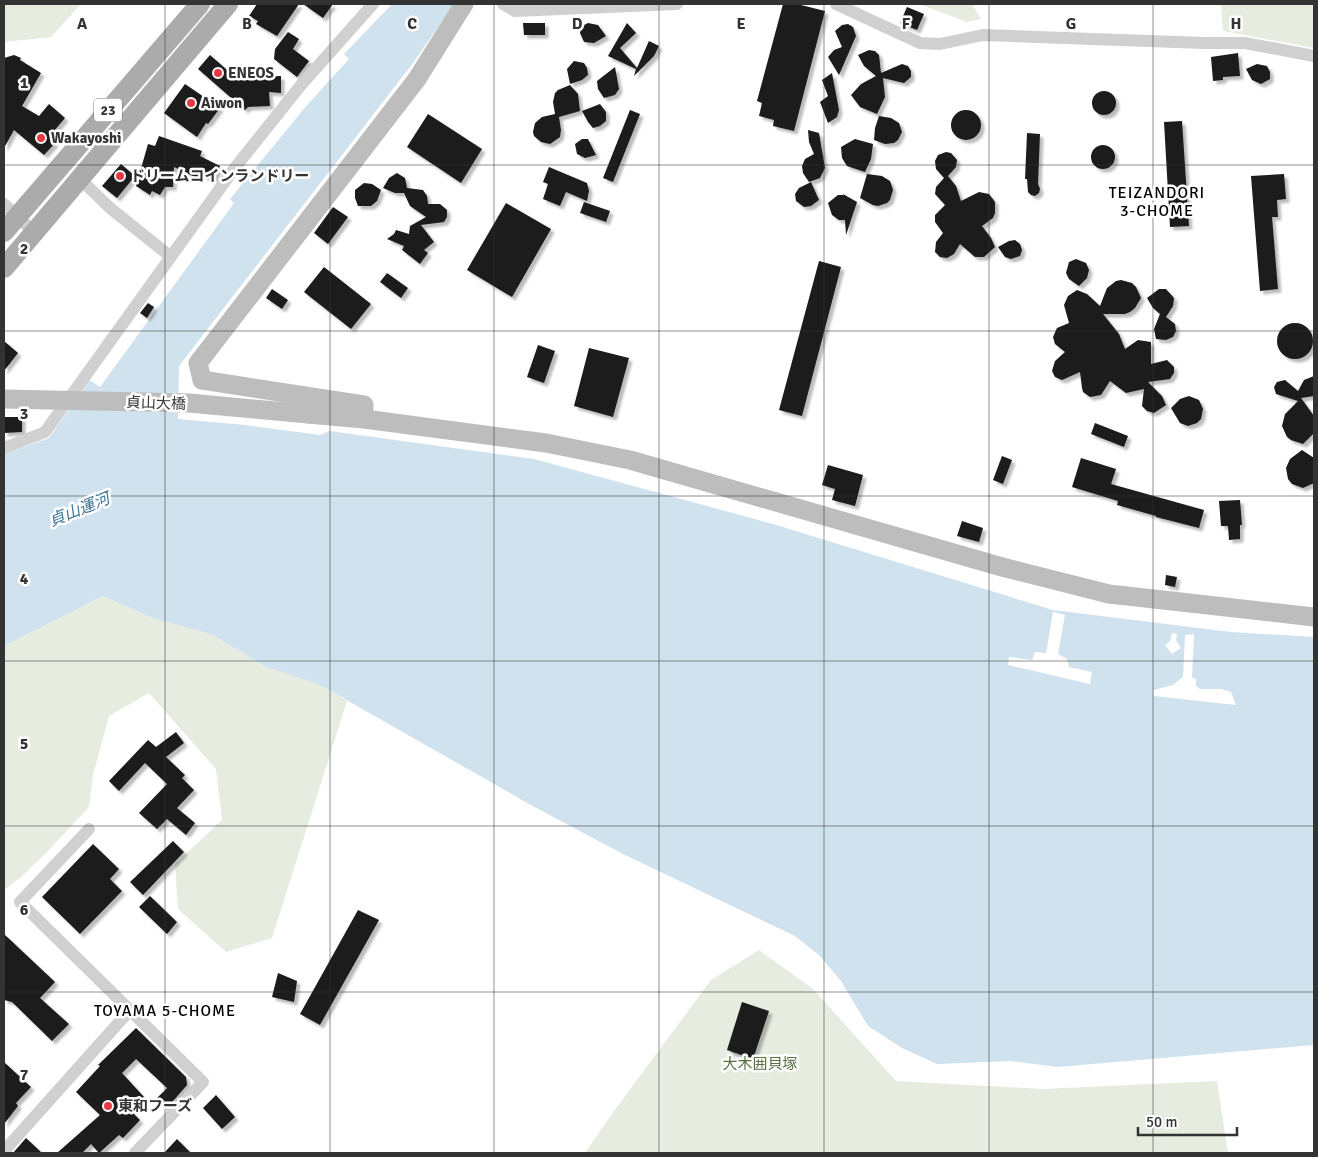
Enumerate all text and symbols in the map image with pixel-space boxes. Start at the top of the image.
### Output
text: A [77,14,88,34]
text: B [242,14,252,34]
text: C [407,14,417,34]
text: D [572,14,583,34]
text: E [736,14,746,34]
text: F [902,14,911,34]
text: G [1066,14,1076,34]
text: H [1231,14,1241,34]
place label: ENEOS [228,64,274,82]
marker: ENEOS [212,67,224,79]
text: 1 [20,73,29,93]
place label: Aiwon [201,94,242,112]
marker: Aiwon [185,97,197,109]
road number: 23 [94,98,122,122]
place label: Wakayoshi [51,129,122,147]
marker: Wakayoshi [35,132,47,144]
place label: ドリームコインランドリー [130,167,310,185]
marker: ドリームコインランドリー [114,170,126,182]
district label: TEIZANDORI 3-CHOME [1109,183,1205,221]
text: 2 [20,239,28,259]
street label: 貞山大橋 [126,393,186,413]
text: 3 [20,404,28,424]
water label: 貞山運河 [46,488,116,531]
text: 4 [20,569,29,589]
text: 5 [20,734,28,754]
text: 6 [20,900,29,920]
district label: TOYAMA 5-CHOME [94,1001,236,1021]
park label: 大木囲貝塚 [722,1055,798,1073]
text: 7 [20,1065,29,1085]
place label: 東和フーズ [118,1097,192,1115]
marker: 東和フーズ [102,1100,114,1112]
scale bar [1138,1104,1237,1136]
text: 50 m [1146,1113,1177,1131]

